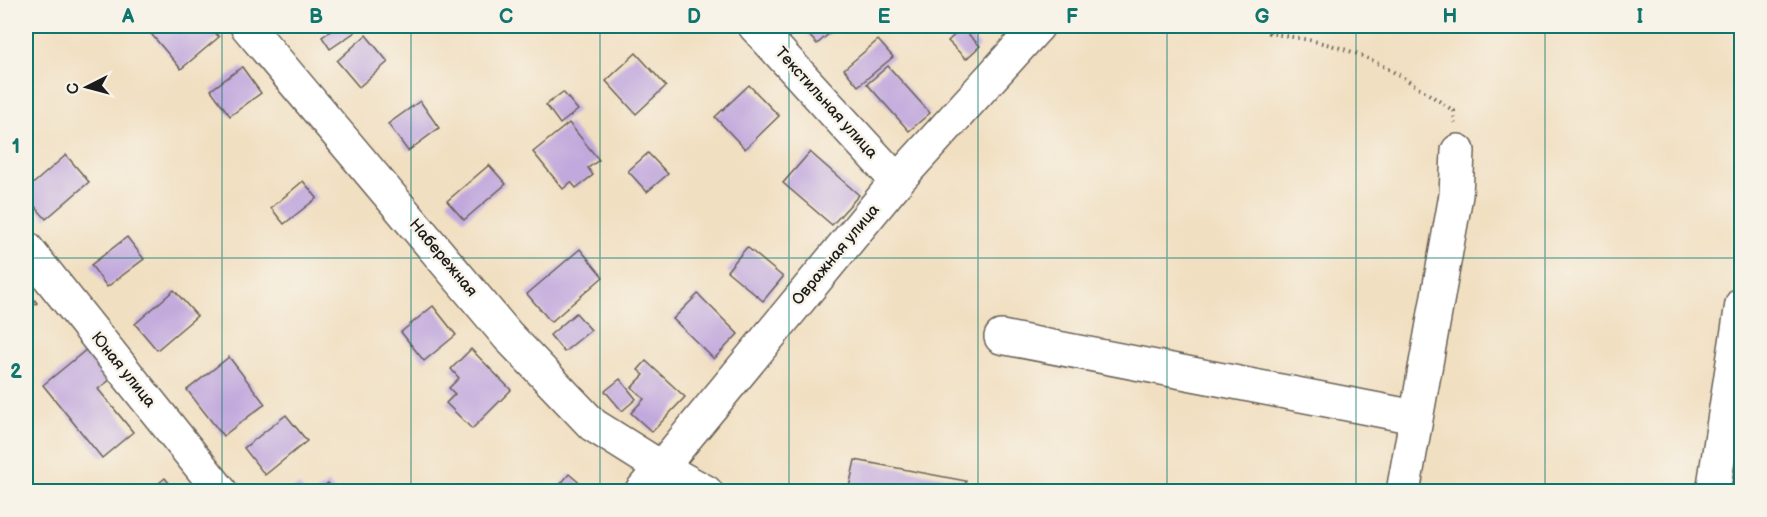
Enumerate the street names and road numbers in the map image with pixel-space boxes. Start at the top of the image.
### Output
street label: Текстильная улица [771,43,881,163]
street label: Овражная улица [788,200,884,309]
street label: Набережная [405,215,481,301]
street label: Юная улица [87,328,160,412]

